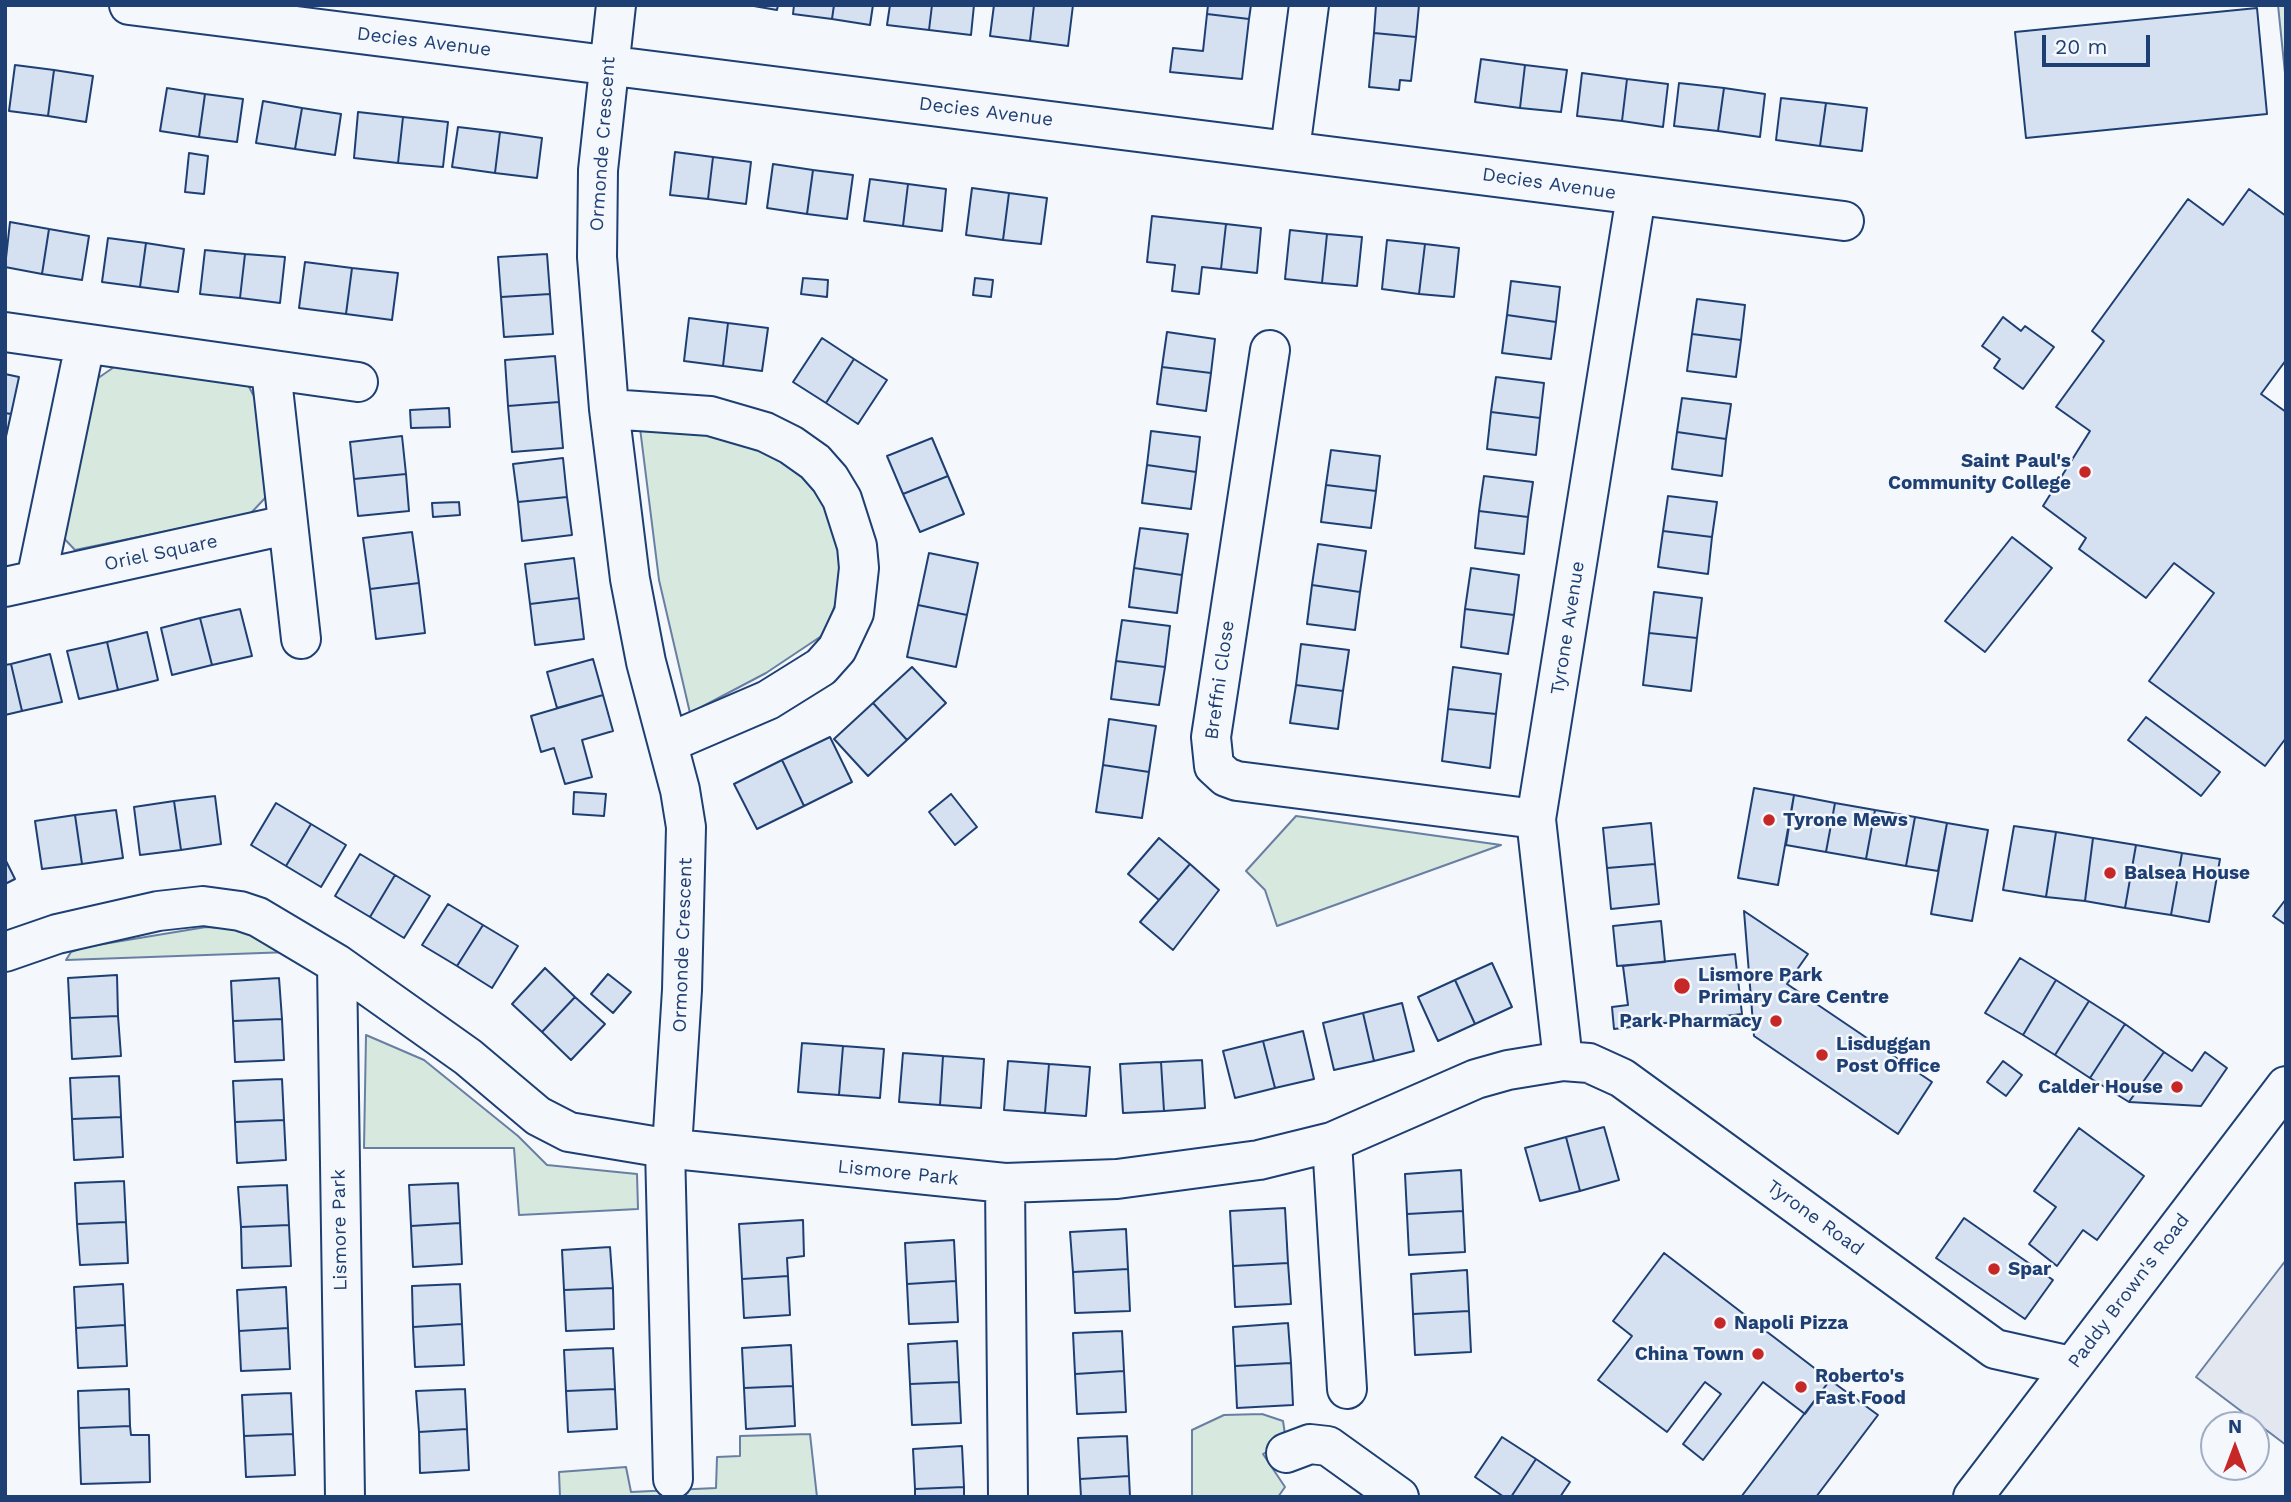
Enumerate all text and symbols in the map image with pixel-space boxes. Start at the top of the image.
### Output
scale bar [2046,21,2154,65]
street label: Decies Avenue [356,22,492,62]
text: 20 m [2055,34,2107,59]
street label: Ormonde Crescent [586,56,620,232]
street label: Decies Avenue [918,92,1054,132]
street label: Decies Avenue [1481,163,1617,205]
place label: Saint Paul's Community College [1888,450,2071,494]
marker: Saint Paul's Community College [2077,464,2093,480]
street label: Oriel Square [102,530,220,576]
street label: Tyrone Avenue [1546,560,1590,696]
street label: Breffni Close [1200,619,1240,741]
place label: Tyrone Mews [1783,809,1908,831]
marker: Tyrone Mews [1761,812,1777,828]
street label: Ormonde Crescent [669,857,697,1033]
place label: Balsea House [2124,862,2250,884]
marker: Balsea House [2102,865,2118,881]
place label: Lismore Park Primary Care Centre [1698,964,1889,1008]
marker: Lismore Park Primary Care Centre [1672,976,1692,996]
place label: Park Pharmacy [1619,1010,1762,1032]
marker: Park Pharmacy [1768,1013,1784,1029]
place label: Lisduggan Post Office [1836,1033,1940,1077]
marker: Lisduggan Post Office [1814,1047,1830,1063]
place label: Calder House [2038,1076,2163,1098]
marker: Calder House [2169,1079,2185,1095]
street label: Lismore Park [836,1155,960,1191]
street label: Lismore Park [328,1169,352,1291]
street label: Tyrone Road [1762,1175,1868,1261]
street label: Paddy Brown's Road [2063,1209,2195,1373]
place label: Spar [2008,1258,2051,1280]
marker: Spar [1986,1261,2002,1277]
place label: Napoli Pizza [1734,1312,1848,1334]
marker: Napoli Pizza [1712,1315,1728,1331]
place label: China Town [1635,1343,1744,1365]
marker: China Town [1750,1346,1766,1362]
place label: Roberto's Fast Food [1815,1365,1906,1409]
marker: Roberto's Fast Food [1793,1379,1809,1395]
north arrow [2200,1411,2270,1481]
text: N [2228,1415,2242,1438]

